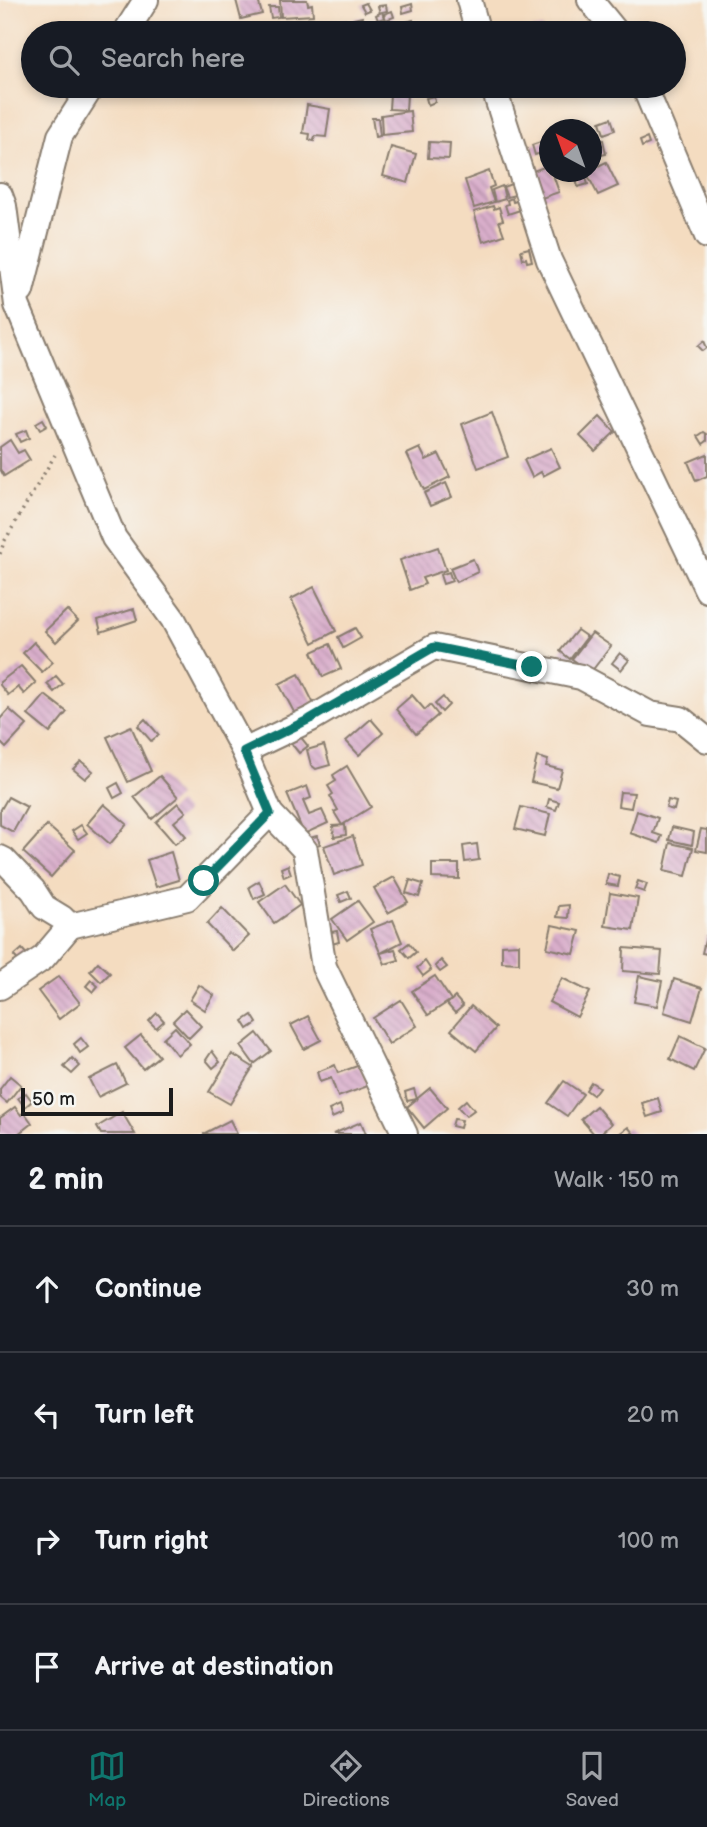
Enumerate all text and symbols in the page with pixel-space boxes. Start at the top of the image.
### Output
search box [21,21,686,98]
icon: search [45,41,83,79]
text: Search here [101,44,245,75]
north arrow [539,119,602,182]
route end [516,651,547,682]
route start [188,865,219,896]
scale bar [21,1085,173,1117]
text: 50 m [32,1088,75,1111]
text: 2 min [28,1162,104,1198]
text: Walk · 150 m [554,1166,679,1194]
icon: ahead [28,1270,66,1308]
text: Continue [95,1274,202,1305]
text: 30 m [626,1275,679,1303]
icon: left [28,1396,66,1434]
text: Turn left [95,1400,194,1431]
text: 20 m [627,1401,679,1429]
icon: right [28,1522,66,1560]
text: Turn right [95,1526,208,1557]
text: 100 m [618,1527,679,1555]
icon: arrive [28,1648,66,1686]
text: Arrive at destination [95,1652,334,1683]
tab: Map [88,1747,126,1812]
tab: Directions [302,1747,390,1812]
tab: Saved [566,1747,619,1812]

